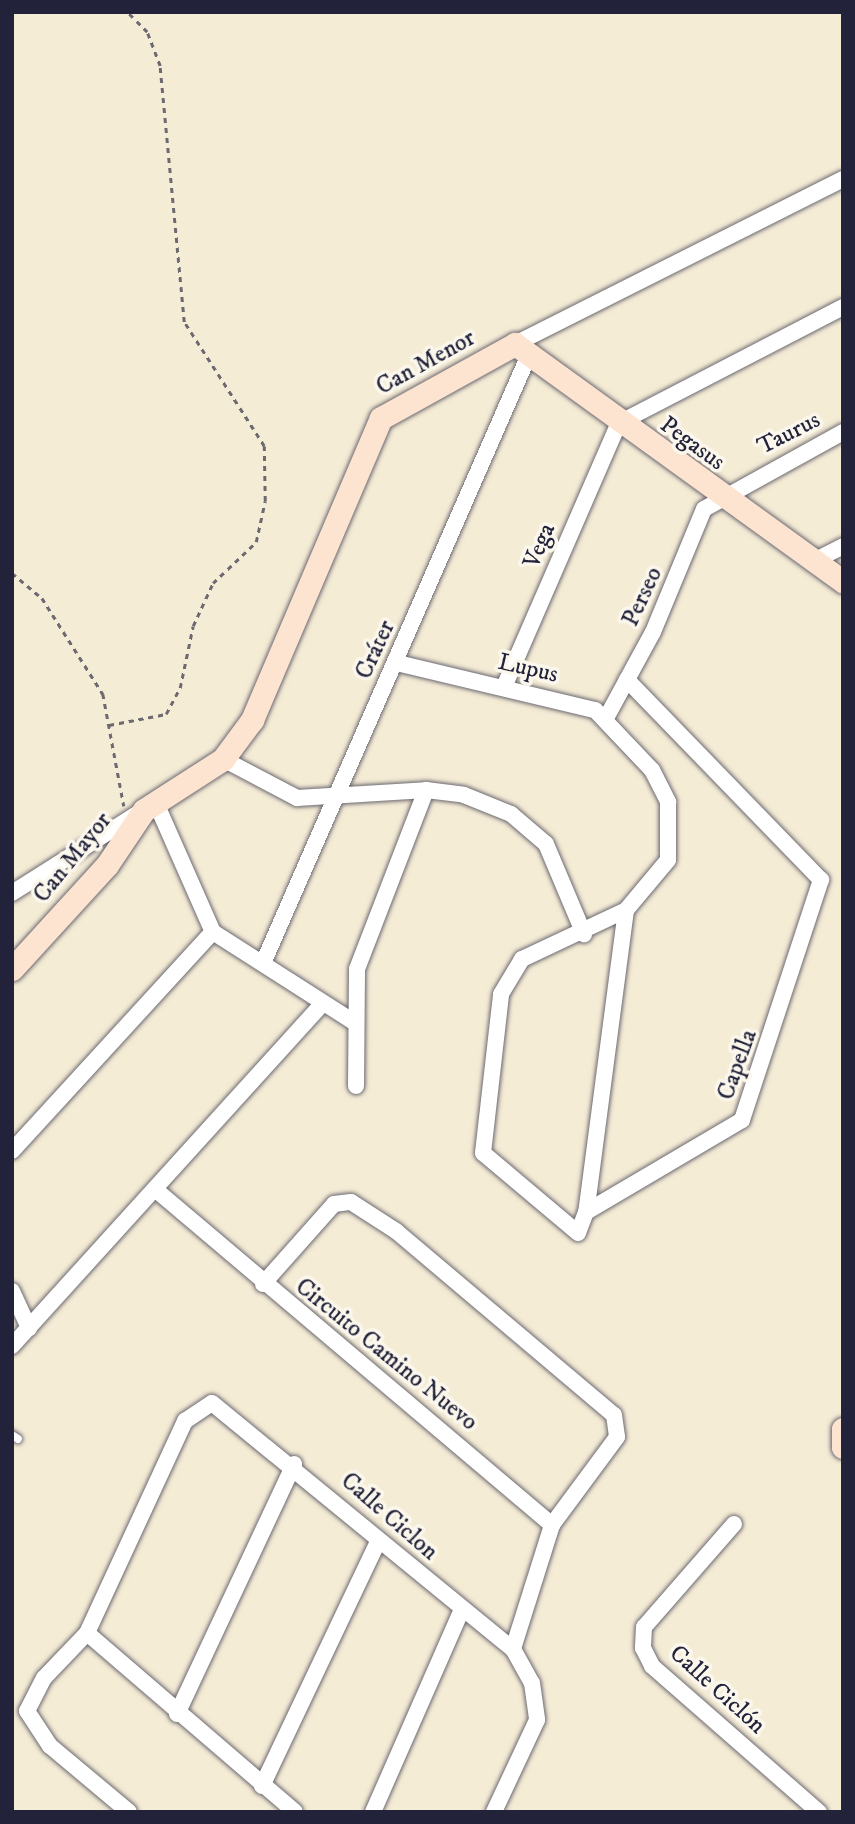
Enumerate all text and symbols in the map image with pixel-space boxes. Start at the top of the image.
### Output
street label: Can Menor [372,324,480,402]
street label: Taurus [753,406,825,462]
street label: Pegasus [654,411,730,477]
street label: Vega [518,519,562,573]
street label: Perseo [617,563,669,631]
street label: Cráter [350,616,402,684]
street label: Lupus [495,648,561,690]
street label: Can Mayor [28,807,118,909]
street label: Capella [712,1026,764,1104]
street label: Circuito Camino Nuevo [289,1273,483,1437]
street label: Calle Ciclon [335,1467,443,1567]
street label: Calle Ciclón [663,1639,771,1741]

